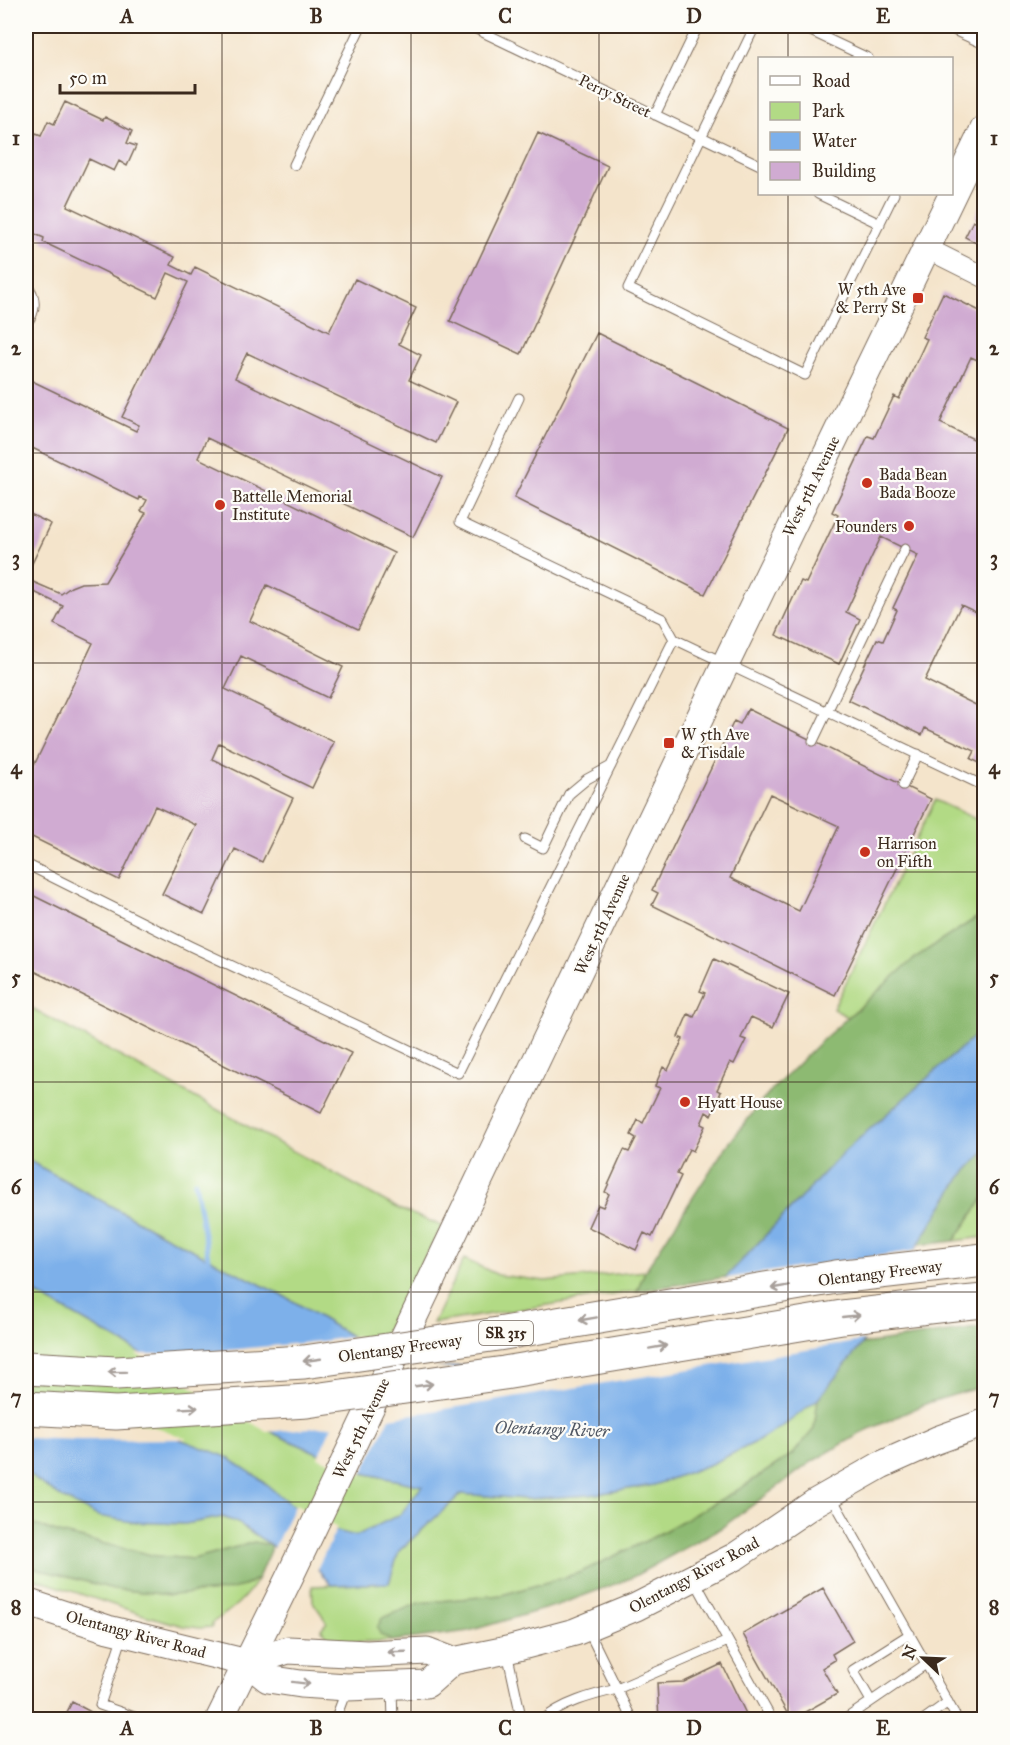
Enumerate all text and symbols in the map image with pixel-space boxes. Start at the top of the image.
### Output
text: A [118,4,134,28]
text: B [309,4,323,28]
text: C [498,4,512,28]
text: D [686,4,702,28]
text: E [876,4,891,28]
scale bar [60,57,195,95]
legend [758,57,953,195]
text: 50 m [69,67,107,89]
street label: Perry Street [576,70,655,122]
text: Road [812,70,850,92]
text: Park [812,100,845,122]
text: 1 [12,126,20,150]
text: 1 [990,126,998,150]
text: Water [812,130,857,152]
text: Building [812,160,876,183]
place label: W 5th Ave & Perry St [836,280,906,317]
marker: W 5th Ave & Perry St [911,291,925,305]
text: 2 [11,336,22,360]
text: 2 [989,336,1000,360]
street label: West 5th Avenue [778,432,844,539]
place label: Bada Bean Bada Booze [879,465,956,502]
marker: Bada Bean Bada Booze [860,476,874,490]
place label: Battelle Memorial Institute [232,487,353,524]
marker: Battelle Memorial Institute [213,498,227,512]
place label: Founders [835,517,897,536]
marker: Founders [902,519,916,533]
text: 3 [12,546,20,571]
text: 3 [990,546,998,571]
place label: W 5th Ave & Tisdale [681,725,750,762]
marker: W 5th Ave & Tisdale [662,736,676,750]
text: 4 [10,755,22,780]
text: 4 [988,755,1000,780]
place label: Harrison on Fifth [877,834,937,871]
marker: Harrison on Fifth [858,845,872,859]
street label: West 5th Avenue [570,870,634,978]
text: 5 [11,965,21,989]
text: 5 [989,965,999,989]
place label: Hyatt House [697,1093,783,1112]
marker: Hyatt House [678,1095,692,1109]
text: 6 [11,1175,23,1199]
text: 6 [989,1175,1001,1199]
street label: Olentangy Freeway [817,1256,944,1291]
one-way arrow [771,1281,790,1292]
one-way arrow [840,1310,860,1321]
one-way arrow [578,1314,598,1325]
road number: SR 315 [479,1321,533,1345]
street label: Olentangy Freeway [337,1330,464,1367]
one-way arrow [648,1342,668,1353]
one-way arrow [302,1355,322,1366]
one-way arrow [108,1366,128,1378]
street label: West 5th Avenue [328,1374,394,1481]
one-way arrow [414,1379,434,1390]
text: 7 [11,1385,22,1409]
text: 7 [989,1385,1000,1409]
one-way arrow [178,1403,198,1414]
water label: Olentangy River [494,1416,611,1442]
street label: Olentangy River Road [626,1533,763,1618]
text: 8 [11,1595,21,1619]
text: 8 [989,1595,999,1619]
street label: Olentangy River Road [64,1606,208,1663]
north arrow [893,1628,953,1688]
text: N [898,1642,921,1662]
one-way arrow [387,1647,407,1658]
one-way arrow [290,1678,310,1689]
text: A [118,1716,134,1740]
text: B [309,1716,323,1740]
text: C [498,1716,512,1740]
text: D [686,1716,702,1740]
text: E [876,1716,891,1740]

